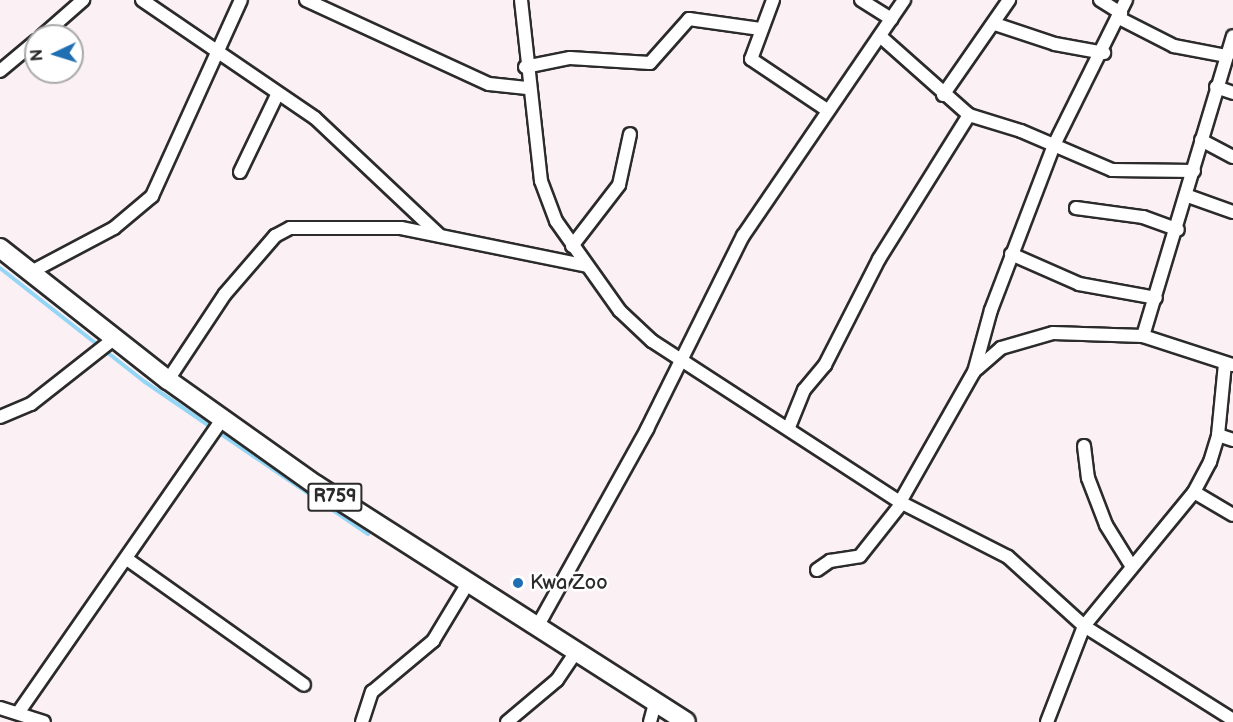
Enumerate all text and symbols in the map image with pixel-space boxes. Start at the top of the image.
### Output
north arrow [24,24,84,84]
text: N [28,48,47,62]
road number: R759 [306,482,364,512]
place label: Kwa Zoo [530,571,608,595]
marker: Kwa Zoo [511,576,525,590]

